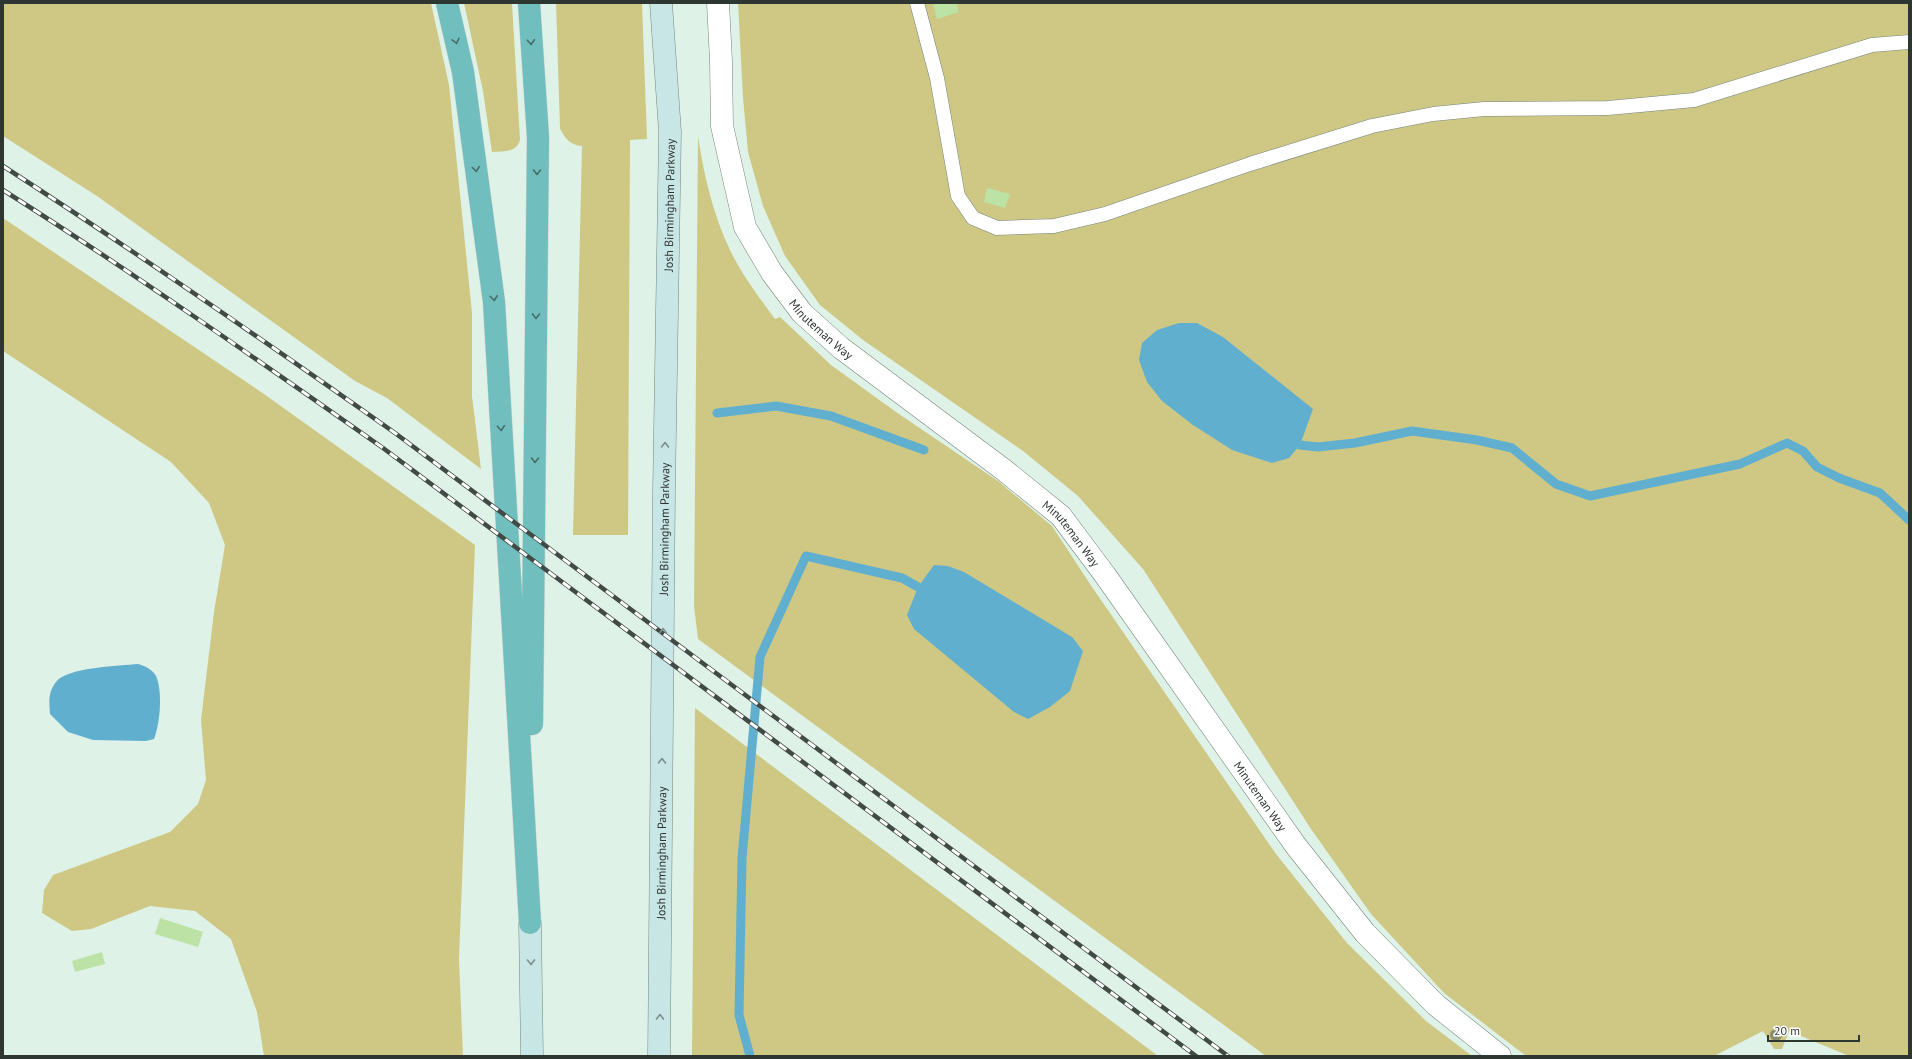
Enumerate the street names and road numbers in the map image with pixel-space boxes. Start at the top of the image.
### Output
street label: Josh Birmingham Parkway [660,138,677,273]
street label: Minuteman Way [786,296,857,362]
street label: Josh Birmingham Parkway [656,462,672,597]
street label: Minuteman Way [1040,497,1104,570]
street label: Minuteman Way [1231,758,1291,834]
street label: Josh Birmingham Parkway [653,786,669,921]

